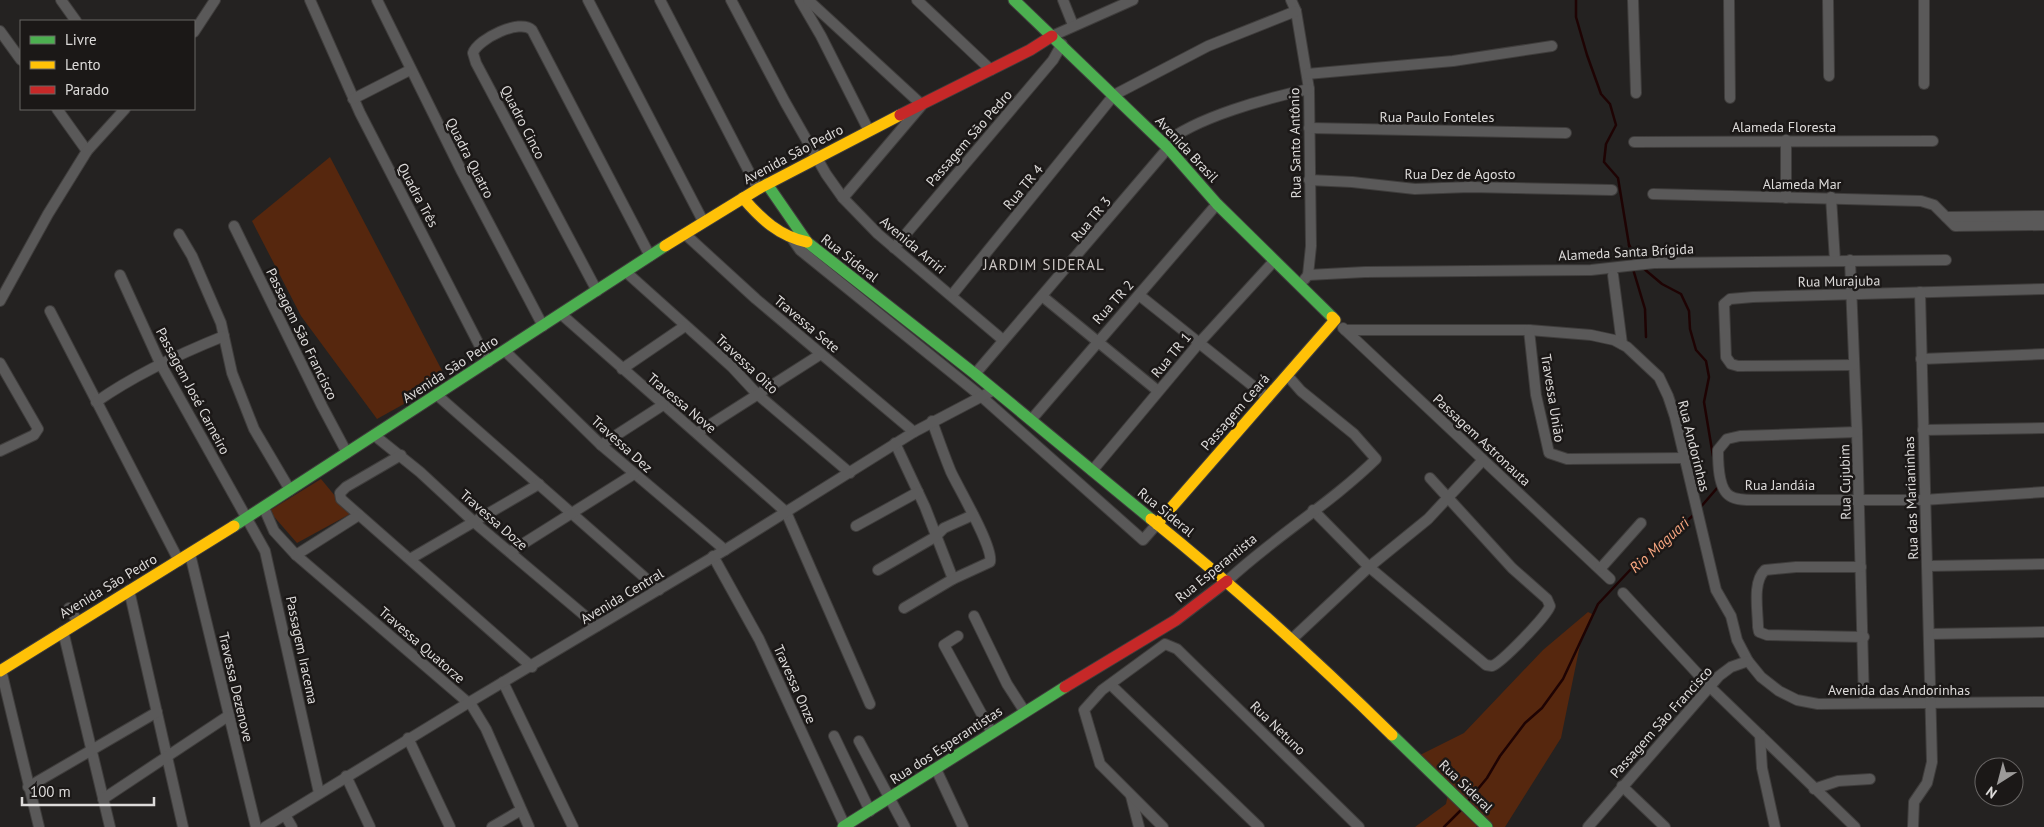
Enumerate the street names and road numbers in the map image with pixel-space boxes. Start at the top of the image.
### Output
street label: Quadro Cinco [497,82,549,162]
street label: Passagem São Pedro [922,86,1016,190]
street label: Rua Santo Antônio [1285,87,1305,199]
street label: Rua Paulo Fonteles [1380,108,1494,126]
street label: Avenida Brasil [1152,112,1222,186]
street label: Quadra Quatro [442,115,498,201]
street label: Alameda Floresta [1732,118,1836,136]
street label: Avenida São Pedro [740,120,846,188]
street label: Quadra Três [393,160,443,231]
street label: Rua TR 4 [999,160,1047,213]
street label: Rua Dez de Agosto [1404,165,1516,183]
street label: Alameda Mar [1763,175,1842,193]
street label: Rua TR 3 [1067,193,1115,245]
street label: Avenida Arriri [876,212,950,278]
street label: Rua Sideral [818,230,882,286]
street label: Alameda Santa Brígida [1558,239,1694,265]
street label: Passagem São Francisco [262,265,342,403]
street label: Rua Murajuba [1798,271,1880,291]
street label: Rua TR 2 [1088,276,1138,328]
street label: Travessa Sete [770,291,844,357]
street label: Passagem José Carneiro [152,324,234,458]
street label: Rua TR 1 [1147,329,1195,381]
street label: Travessa Oito [712,330,782,398]
street label: Avenida São Pedro [399,331,501,407]
street label: Travessa União [1537,353,1569,443]
street label: Travessa Nove [644,369,720,437]
street label: Passagem Ceará [1197,370,1273,454]
street label: Passagem Astronauta [1429,390,1535,490]
street label: Rua Andorinhas [1674,398,1714,494]
street label: Travessa Dez [588,412,656,476]
street label: Rua das Marianinhas [1900,436,1922,560]
street label: Rua Cujubim [1835,444,1855,520]
street label: Rua Jandáia [1745,476,1815,494]
street label: Rua Sideral [1134,484,1198,540]
street label: Travessa Doze [456,486,532,554]
street label: Rua Esperantista [1171,530,1261,606]
street label: Avenida São Pedro [56,550,160,622]
street label: Avenida Central [577,564,667,628]
street label: Passagem Iracema [282,594,322,706]
street label: Travessa Quatorze [375,603,469,687]
street label: Travessa Dezenove [215,630,257,744]
street label: Travessa Onze [770,642,820,726]
street label: Passagem São Francisco [1606,662,1716,782]
street label: Avenida das Andorinhas [1828,681,1970,699]
street label: Rua Netuno [1246,697,1310,759]
street label: Rua dos Esperantistas [886,702,1006,788]
street label: Rua Sideral [1435,756,1497,816]

